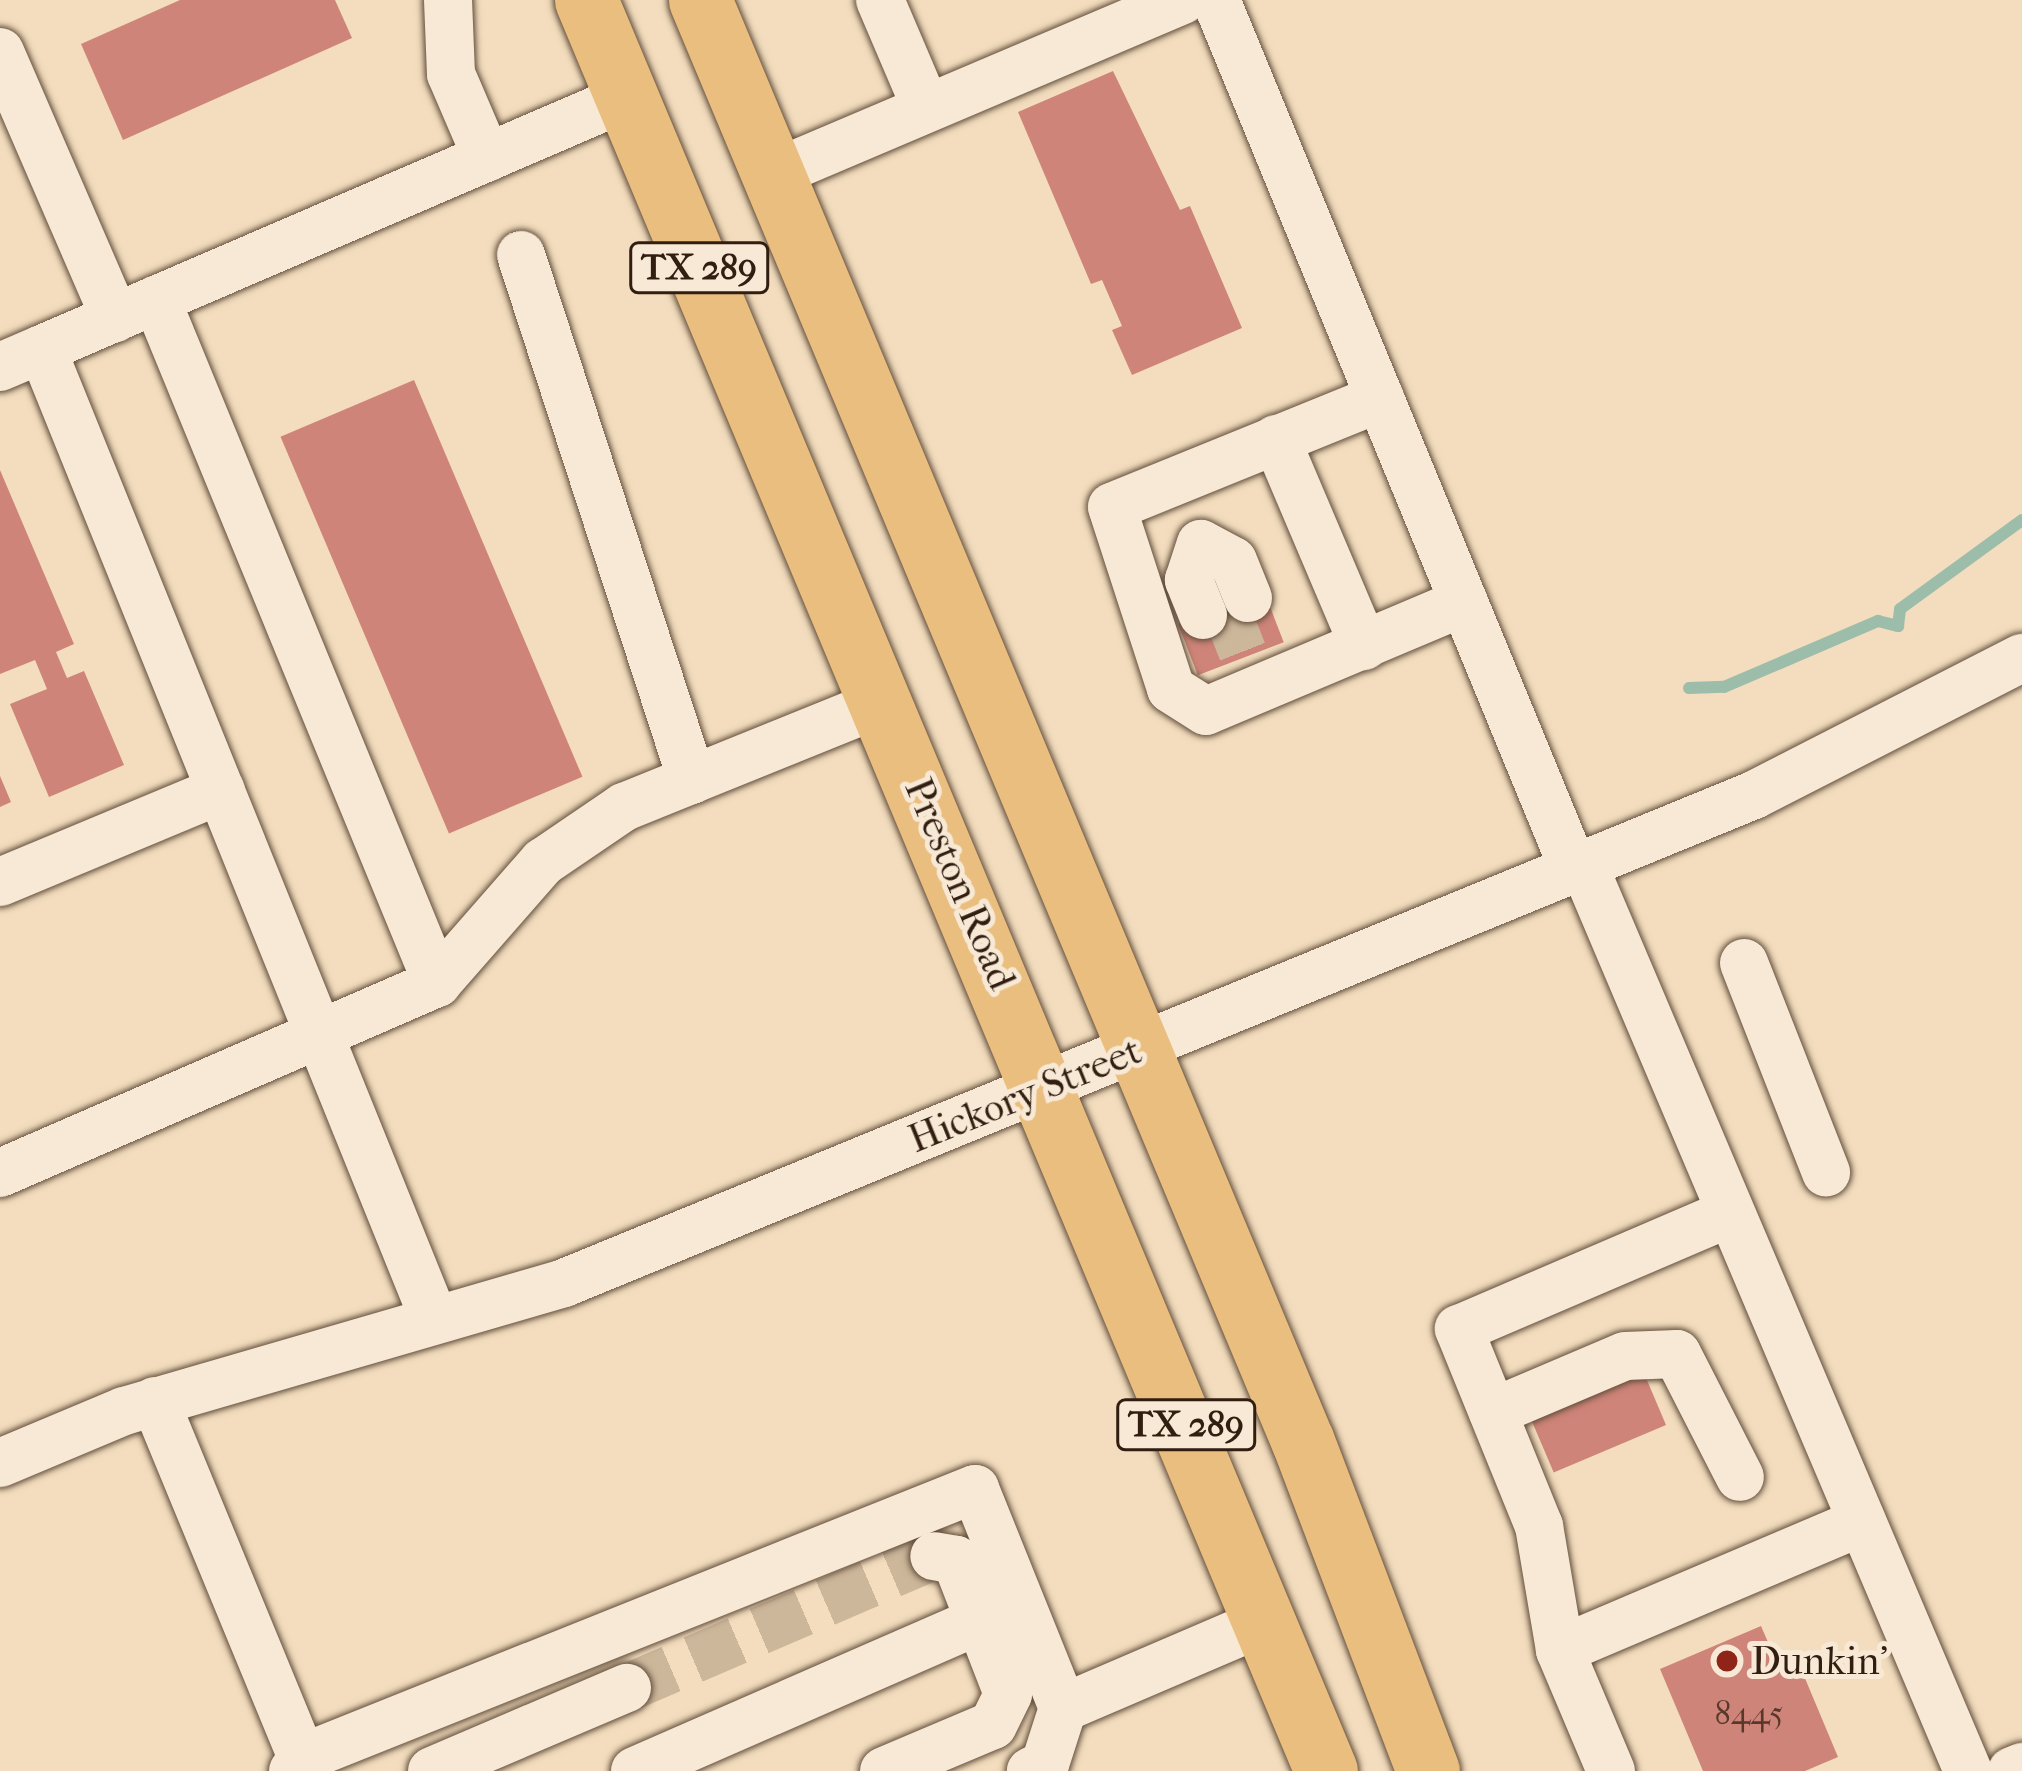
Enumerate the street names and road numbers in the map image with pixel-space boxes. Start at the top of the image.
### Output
road number: TX 289 [627,238,771,298]
street label: Preston Road [895,771,1025,997]
street label: Hickory Street [902,1027,1148,1163]
road number: TX 289 [1114,1395,1258,1455]

